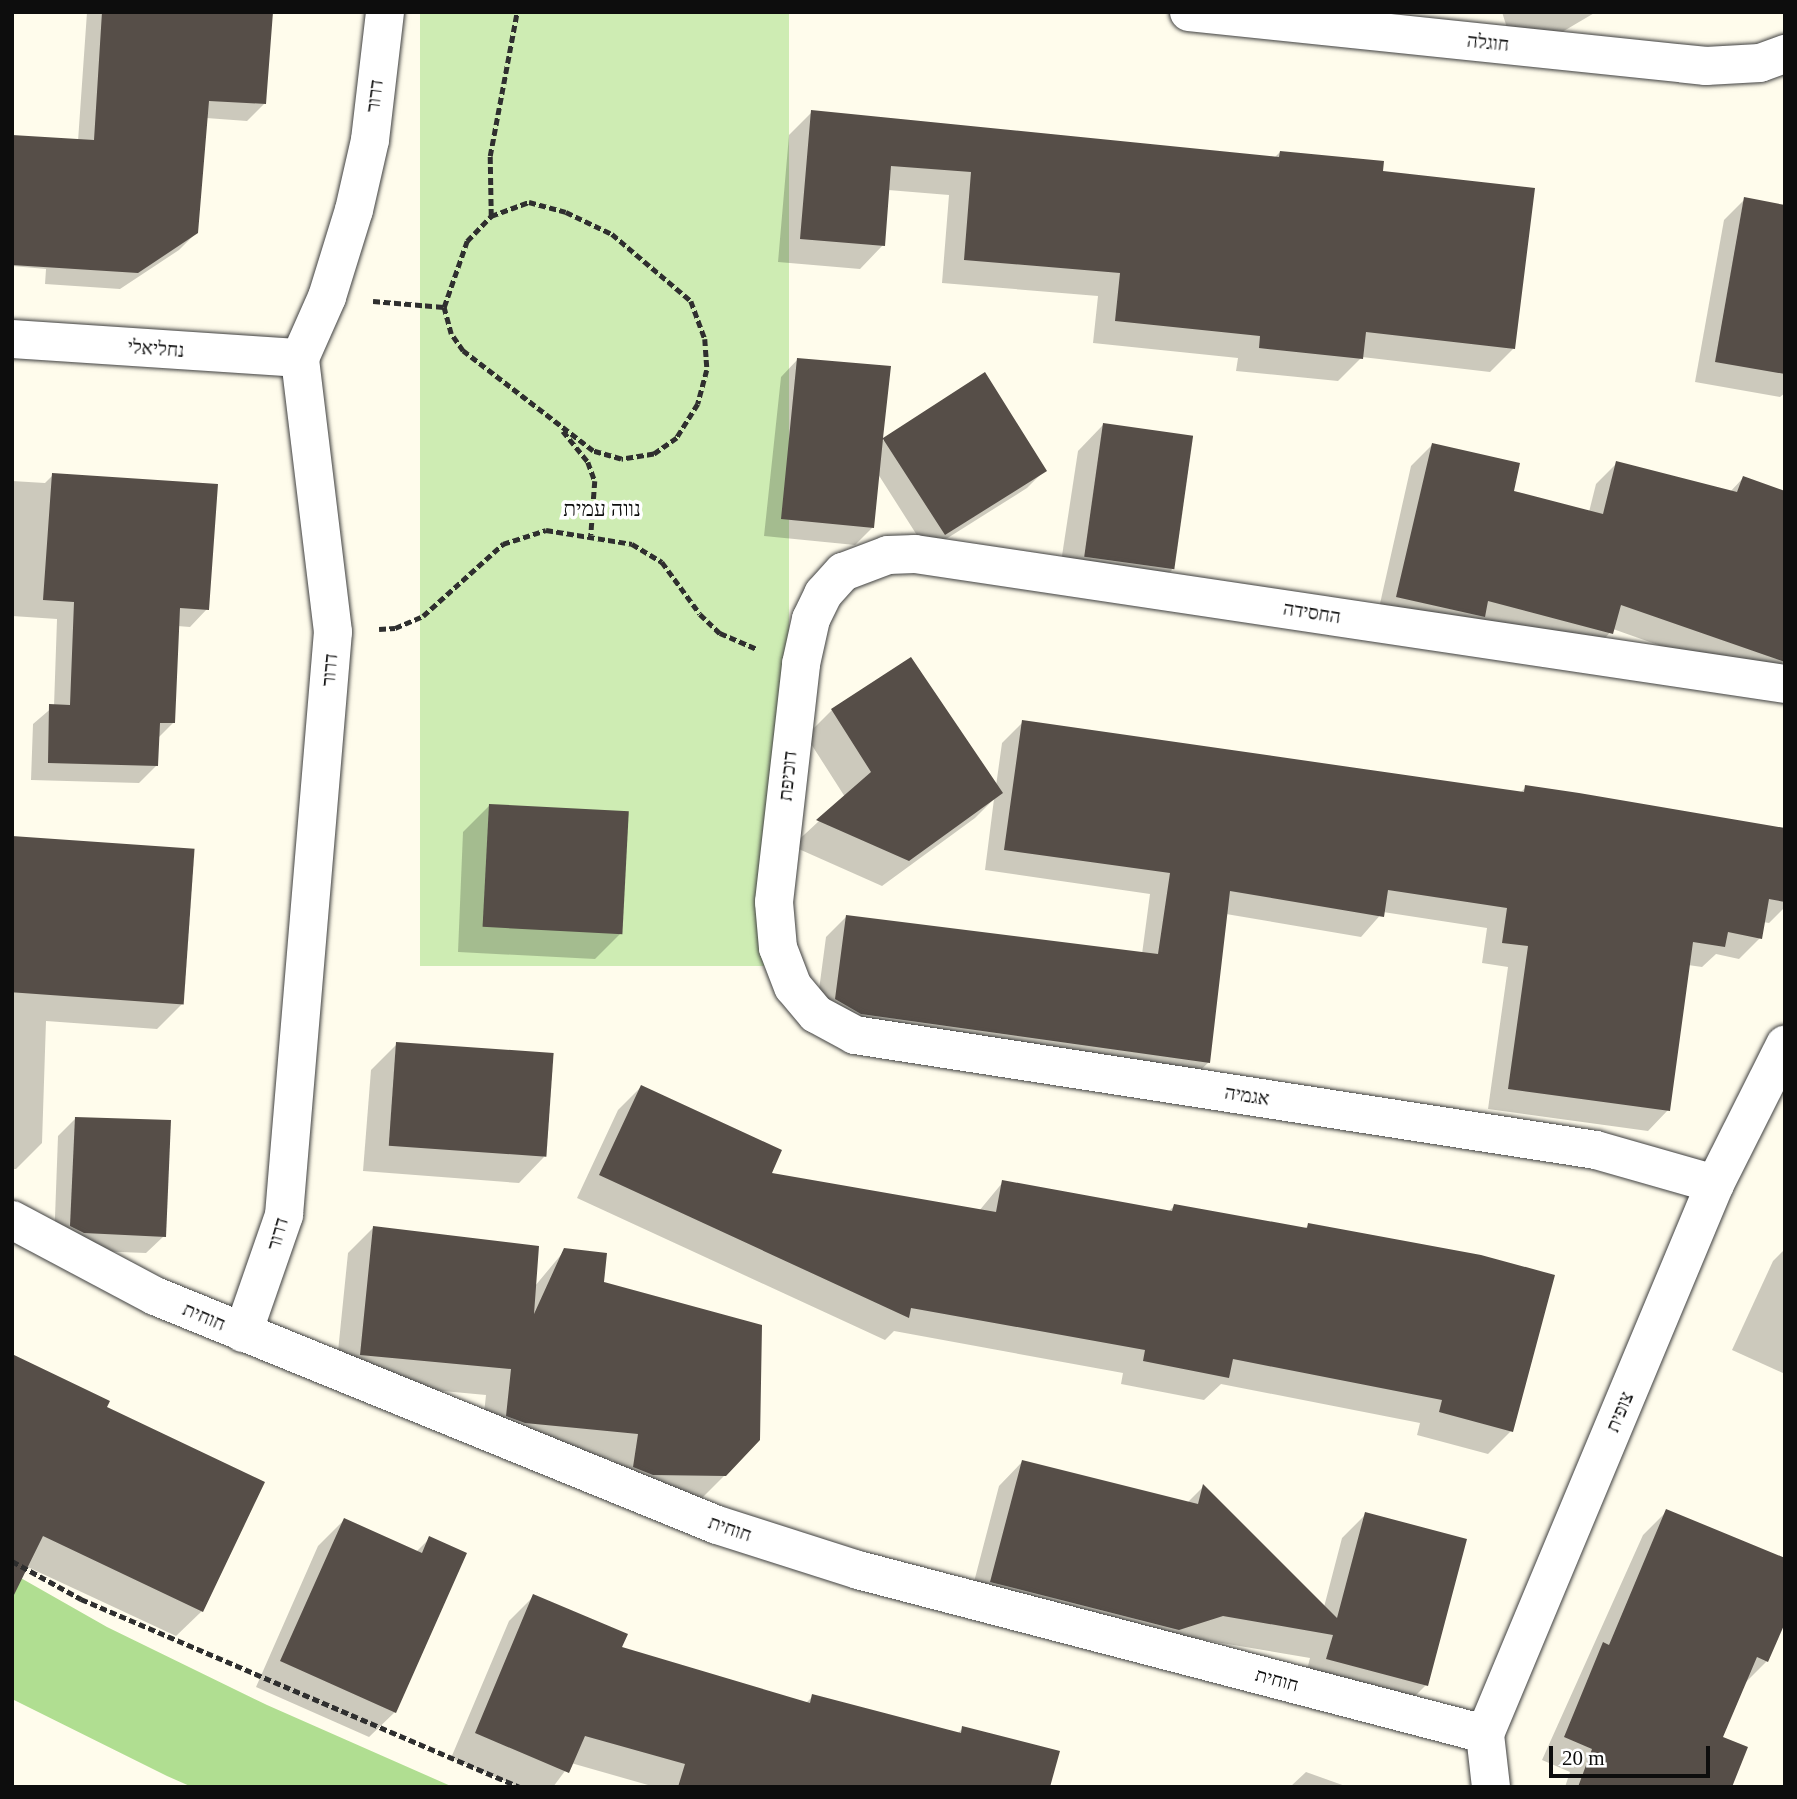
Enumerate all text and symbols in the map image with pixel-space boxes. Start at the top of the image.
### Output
street label: חוגלה [1466,29,1510,57]
street label: דרור [362,78,388,114]
street label: נחליאלי [127,336,185,362]
district label: נווה עמית [563,496,641,522]
street label: החסידה [1282,597,1342,629]
street label: דרור [317,653,343,687]
street label: דוכיפת [774,750,802,802]
street label: אגמיה [1223,1081,1271,1111]
street label: דרור [263,1215,293,1253]
street label: חוחית [179,1298,229,1336]
street label: צופית [1601,1389,1639,1435]
street label: חוחית [706,1511,754,1547]
street label: חוחית [1253,1663,1301,1697]
scale bar [1552,1732,1713,1776]
text: 20 m [1562,1746,1605,1770]

